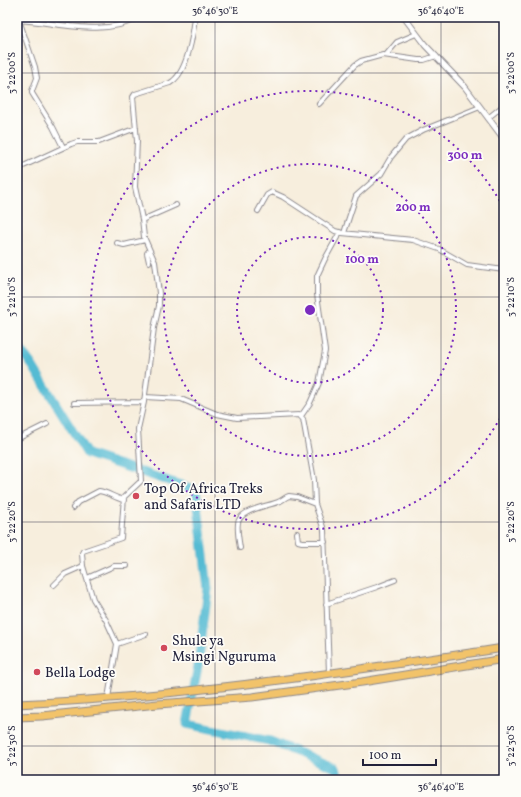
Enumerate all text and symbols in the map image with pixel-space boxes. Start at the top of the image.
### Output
text: 36°46'30"E [192,4,238,18]
text: 36°46'40"E [418,4,464,18]
text: 3°22'00"S [5,52,19,94]
text: 3°22'00"S [504,52,518,94]
text: 300 m [448,148,483,164]
text: 200 m [395,200,431,216]
text: 100 m [345,252,379,268]
text: 3°22'10"S [5,277,19,317]
text: 3°22'10"S [504,277,518,317]
centre of rings [303,303,317,317]
place label: Top Of Africa Treks and Safaris LTD [144,480,263,515]
marker: Top Of Africa Treks and Safaris LTD [131,491,141,501]
text: 3°22'20"S [5,501,19,543]
text: 3°22'20"S [504,501,518,543]
place label: Shule ya Msingi Nguruma [172,632,276,667]
marker: Shule ya Msingi Nguruma [159,643,169,653]
place label: Bella Lodge [45,664,116,683]
marker: Bella Lodge [32,667,42,677]
text: 3°22'30"S [5,725,19,767]
text: 3°22'30"S [504,725,518,767]
scale bar [363,741,436,767]
text: 100 m [369,748,402,764]
text: 36°46'30"E [192,780,238,794]
text: 36°46'40"E [418,780,464,794]

